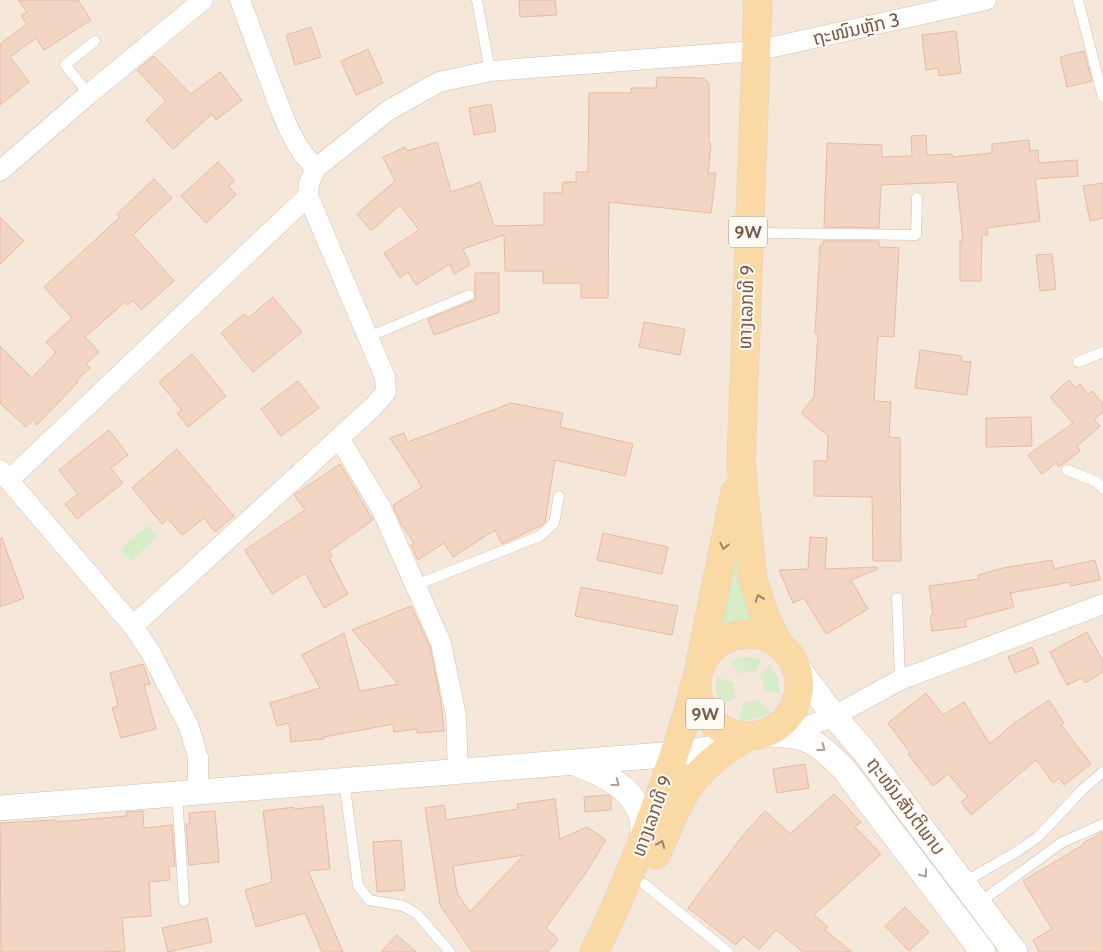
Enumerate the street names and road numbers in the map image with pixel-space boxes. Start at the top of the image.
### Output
street label: ຖະໜົນຫຼັກ 3 [810,8,902,50]
road number: 9W [729,216,767,248]
street label: ທາງເລກທີ 9 [733,264,759,350]
road number: 9W [686,699,724,730]
street label: ຖະໜົນສັນຕິພາບ [862,753,950,859]
street label: ທາງເລກທີ 9 [627,772,677,860]

